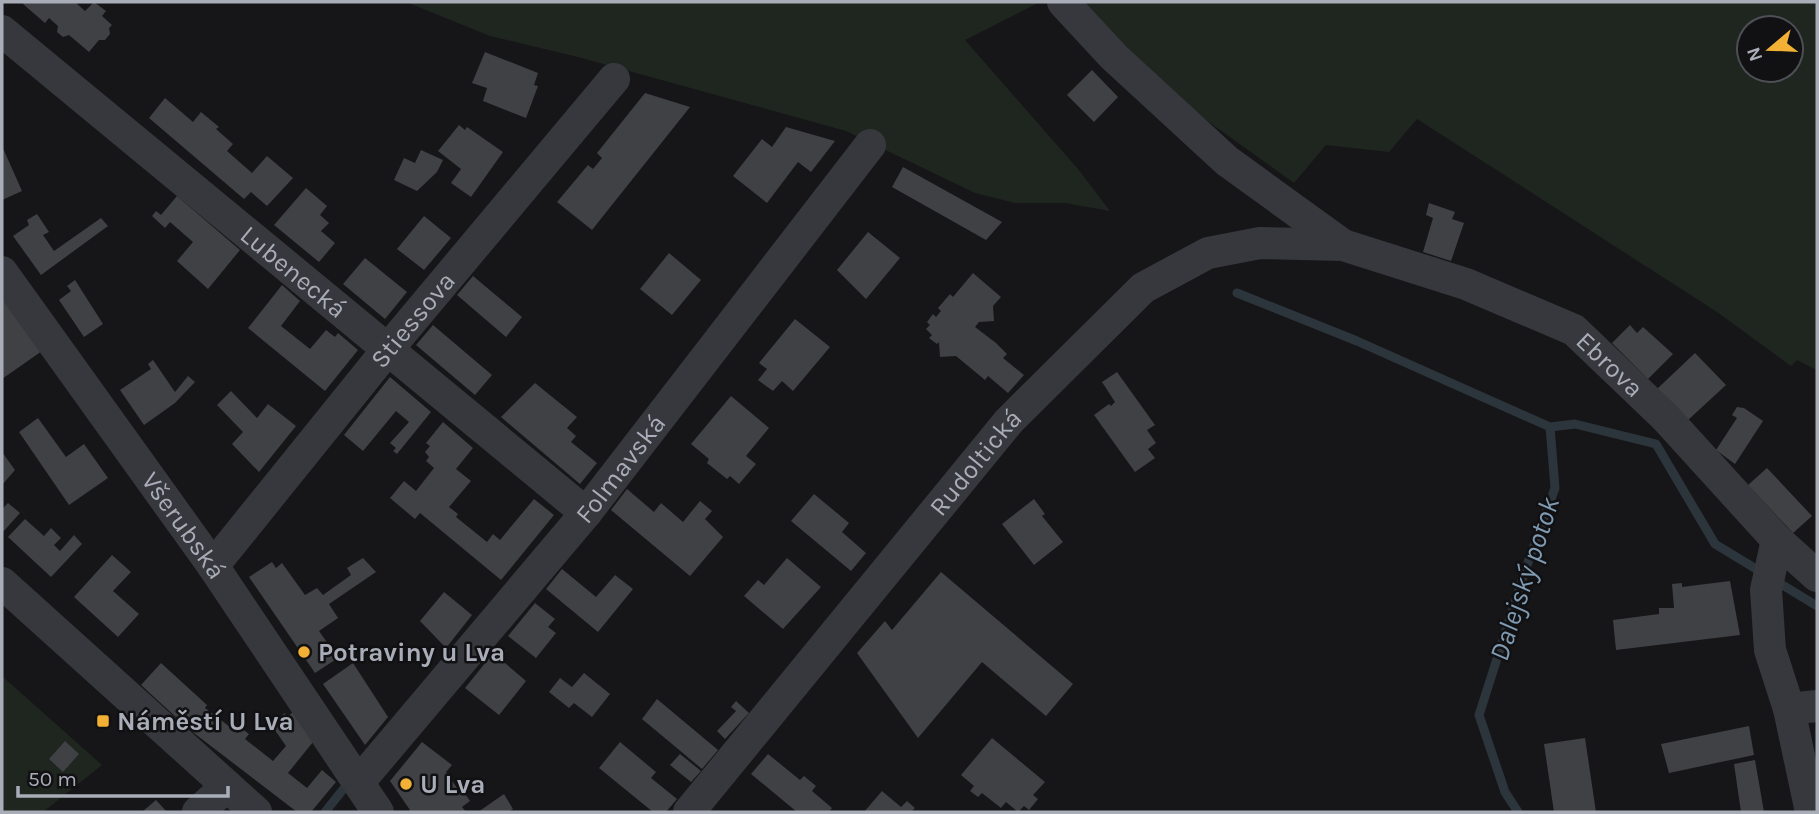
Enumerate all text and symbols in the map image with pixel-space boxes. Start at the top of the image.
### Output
north arrow [1735,14,1805,84]
text: N [1742,44,1767,64]
street label: Lubenecká [234,219,353,324]
street label: Stiessova [364,265,462,374]
street label: Ebrova [1570,325,1650,404]
street label: Rudoltická [923,402,1028,522]
street label: Folmavská [569,408,672,529]
street label: Všerubská [135,466,233,585]
water label: Dalejský potok [1482,492,1566,665]
place label: Potraviny u Lva [318,637,505,668]
marker: Potraviny u Lva [296,644,312,660]
place label: Náměstí U Lva [117,706,294,737]
marker: Náměstí U Lva [95,713,111,729]
scale bar [18,754,228,798]
text: 50 m [28,767,77,791]
place label: U Lva [420,769,485,800]
marker: U Lva [398,776,414,792]

